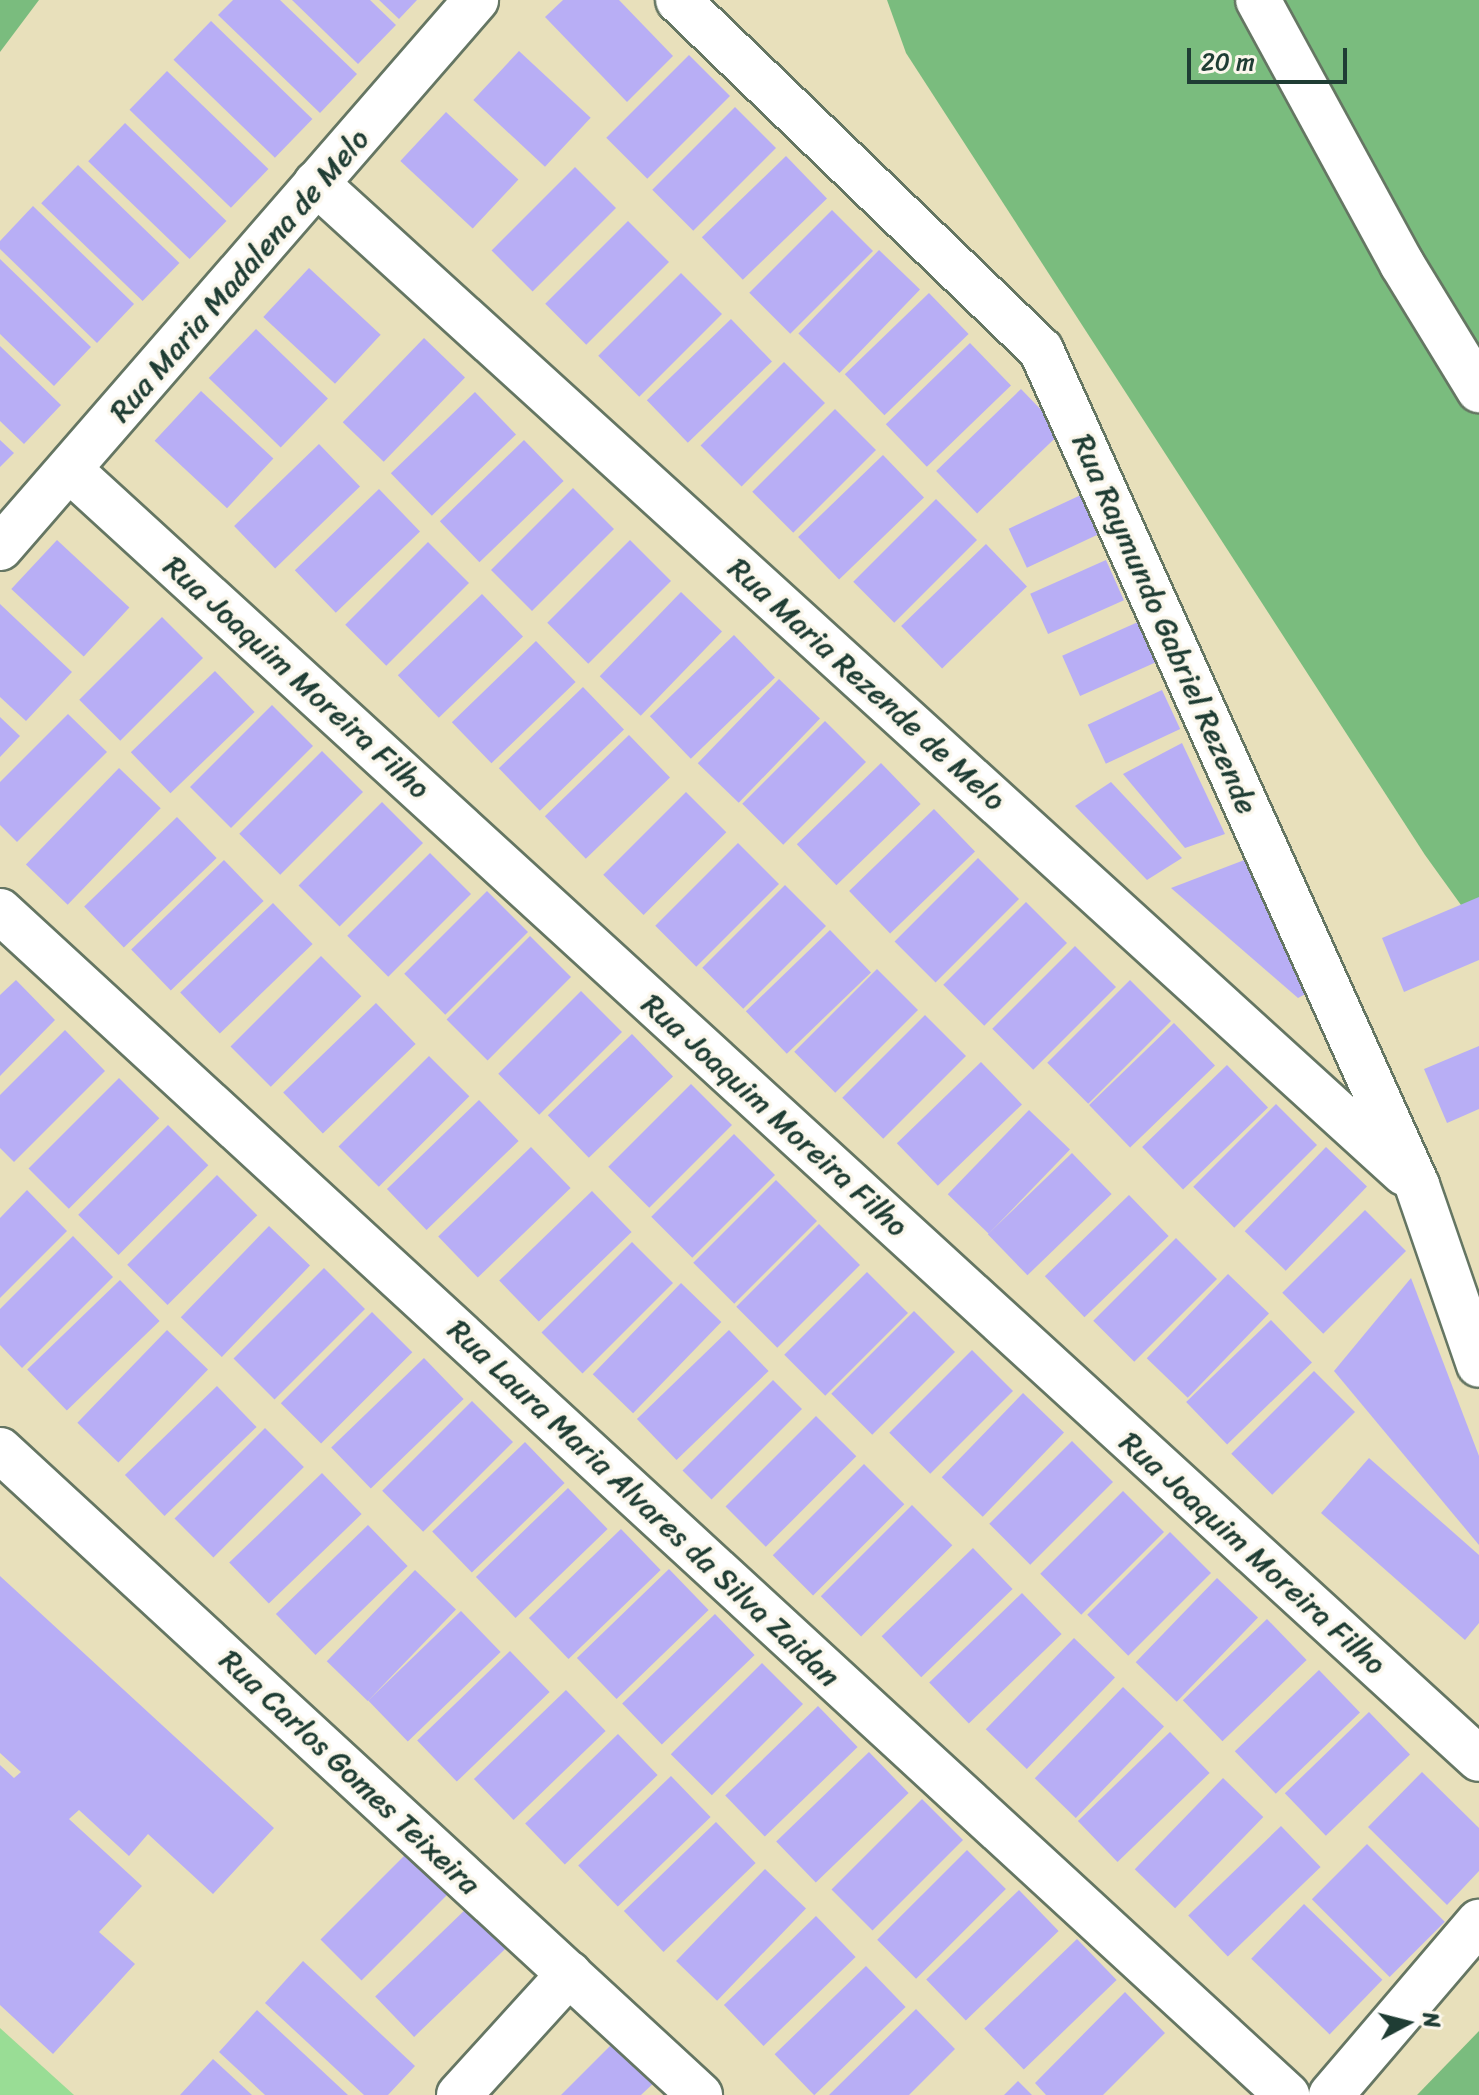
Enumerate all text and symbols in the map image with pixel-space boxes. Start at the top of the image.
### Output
scale bar [1191,32,1351,82]
text: 20 m [1201,41,1255,83]
street label: Rua Maria Madalena de Melo [102,122,376,428]
street label: Rua Raymundo Gabriel Rezende [1065,429,1265,819]
street label: Rua Joaquim Moreira Filho [156,548,438,806]
street label: Rua Maria Rezende de Melo [721,550,1013,818]
street label: Rua Joaquim Moreira Filho [634,986,916,1244]
street label: Rua Laura Maria Alvares da Silva Zaidan [440,1311,848,1695]
street label: Rua Joaquim Moreira Filho [1112,1424,1394,1682]
street label: Rua Carlos Gomes Teixeira [212,1641,488,1903]
north arrow [1367,1983,1447,2063]
text: N [1411,2010,1452,2030]

